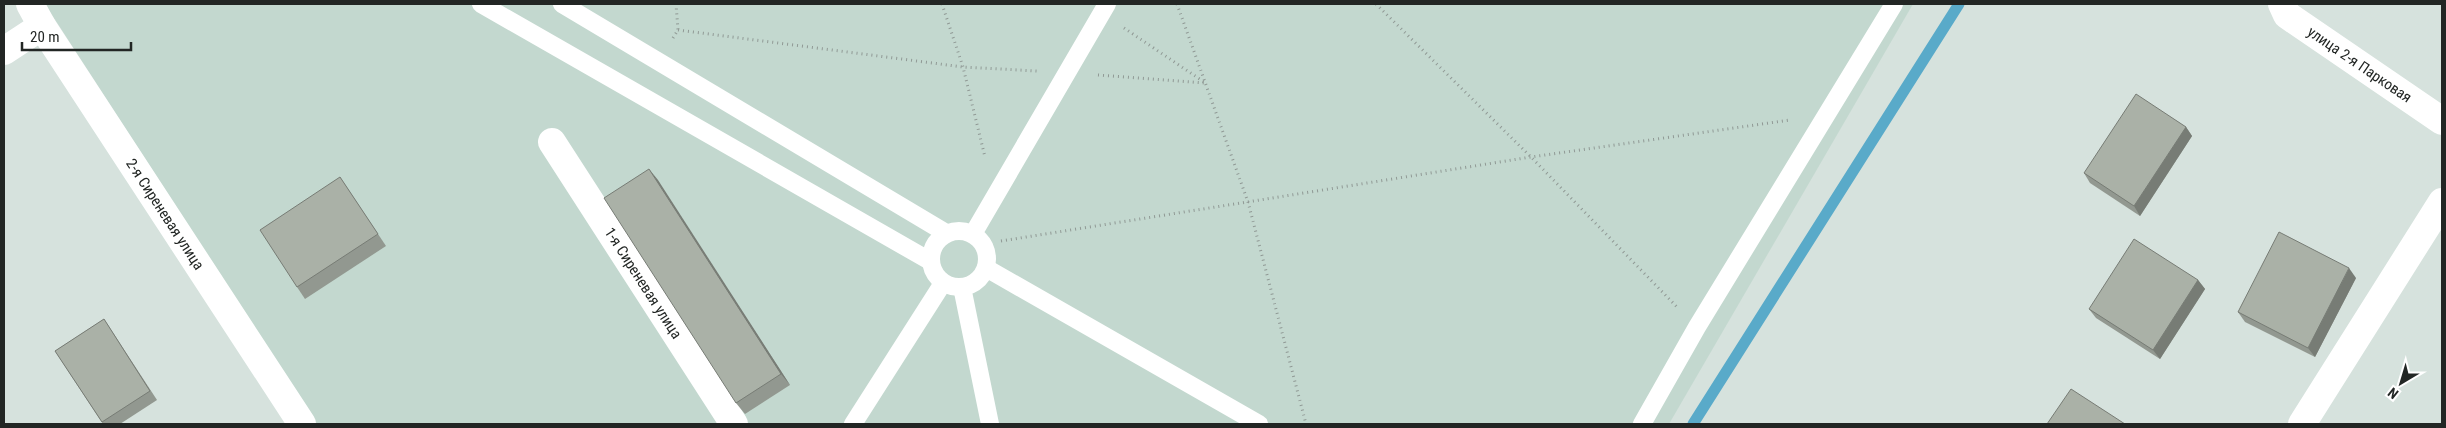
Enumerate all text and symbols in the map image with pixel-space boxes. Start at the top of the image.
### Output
scale bar [22,20,131,52]
street label: улица 2-я Парковая [2304,23,2415,107]
text: 20 m [30,28,60,46]
street label: 2-я Сиреневая улица [122,155,208,273]
street label: 1-я Сиреневая улица [601,224,686,342]
north arrow [2376,358,2426,408]
text: N [2385,384,2401,402]

